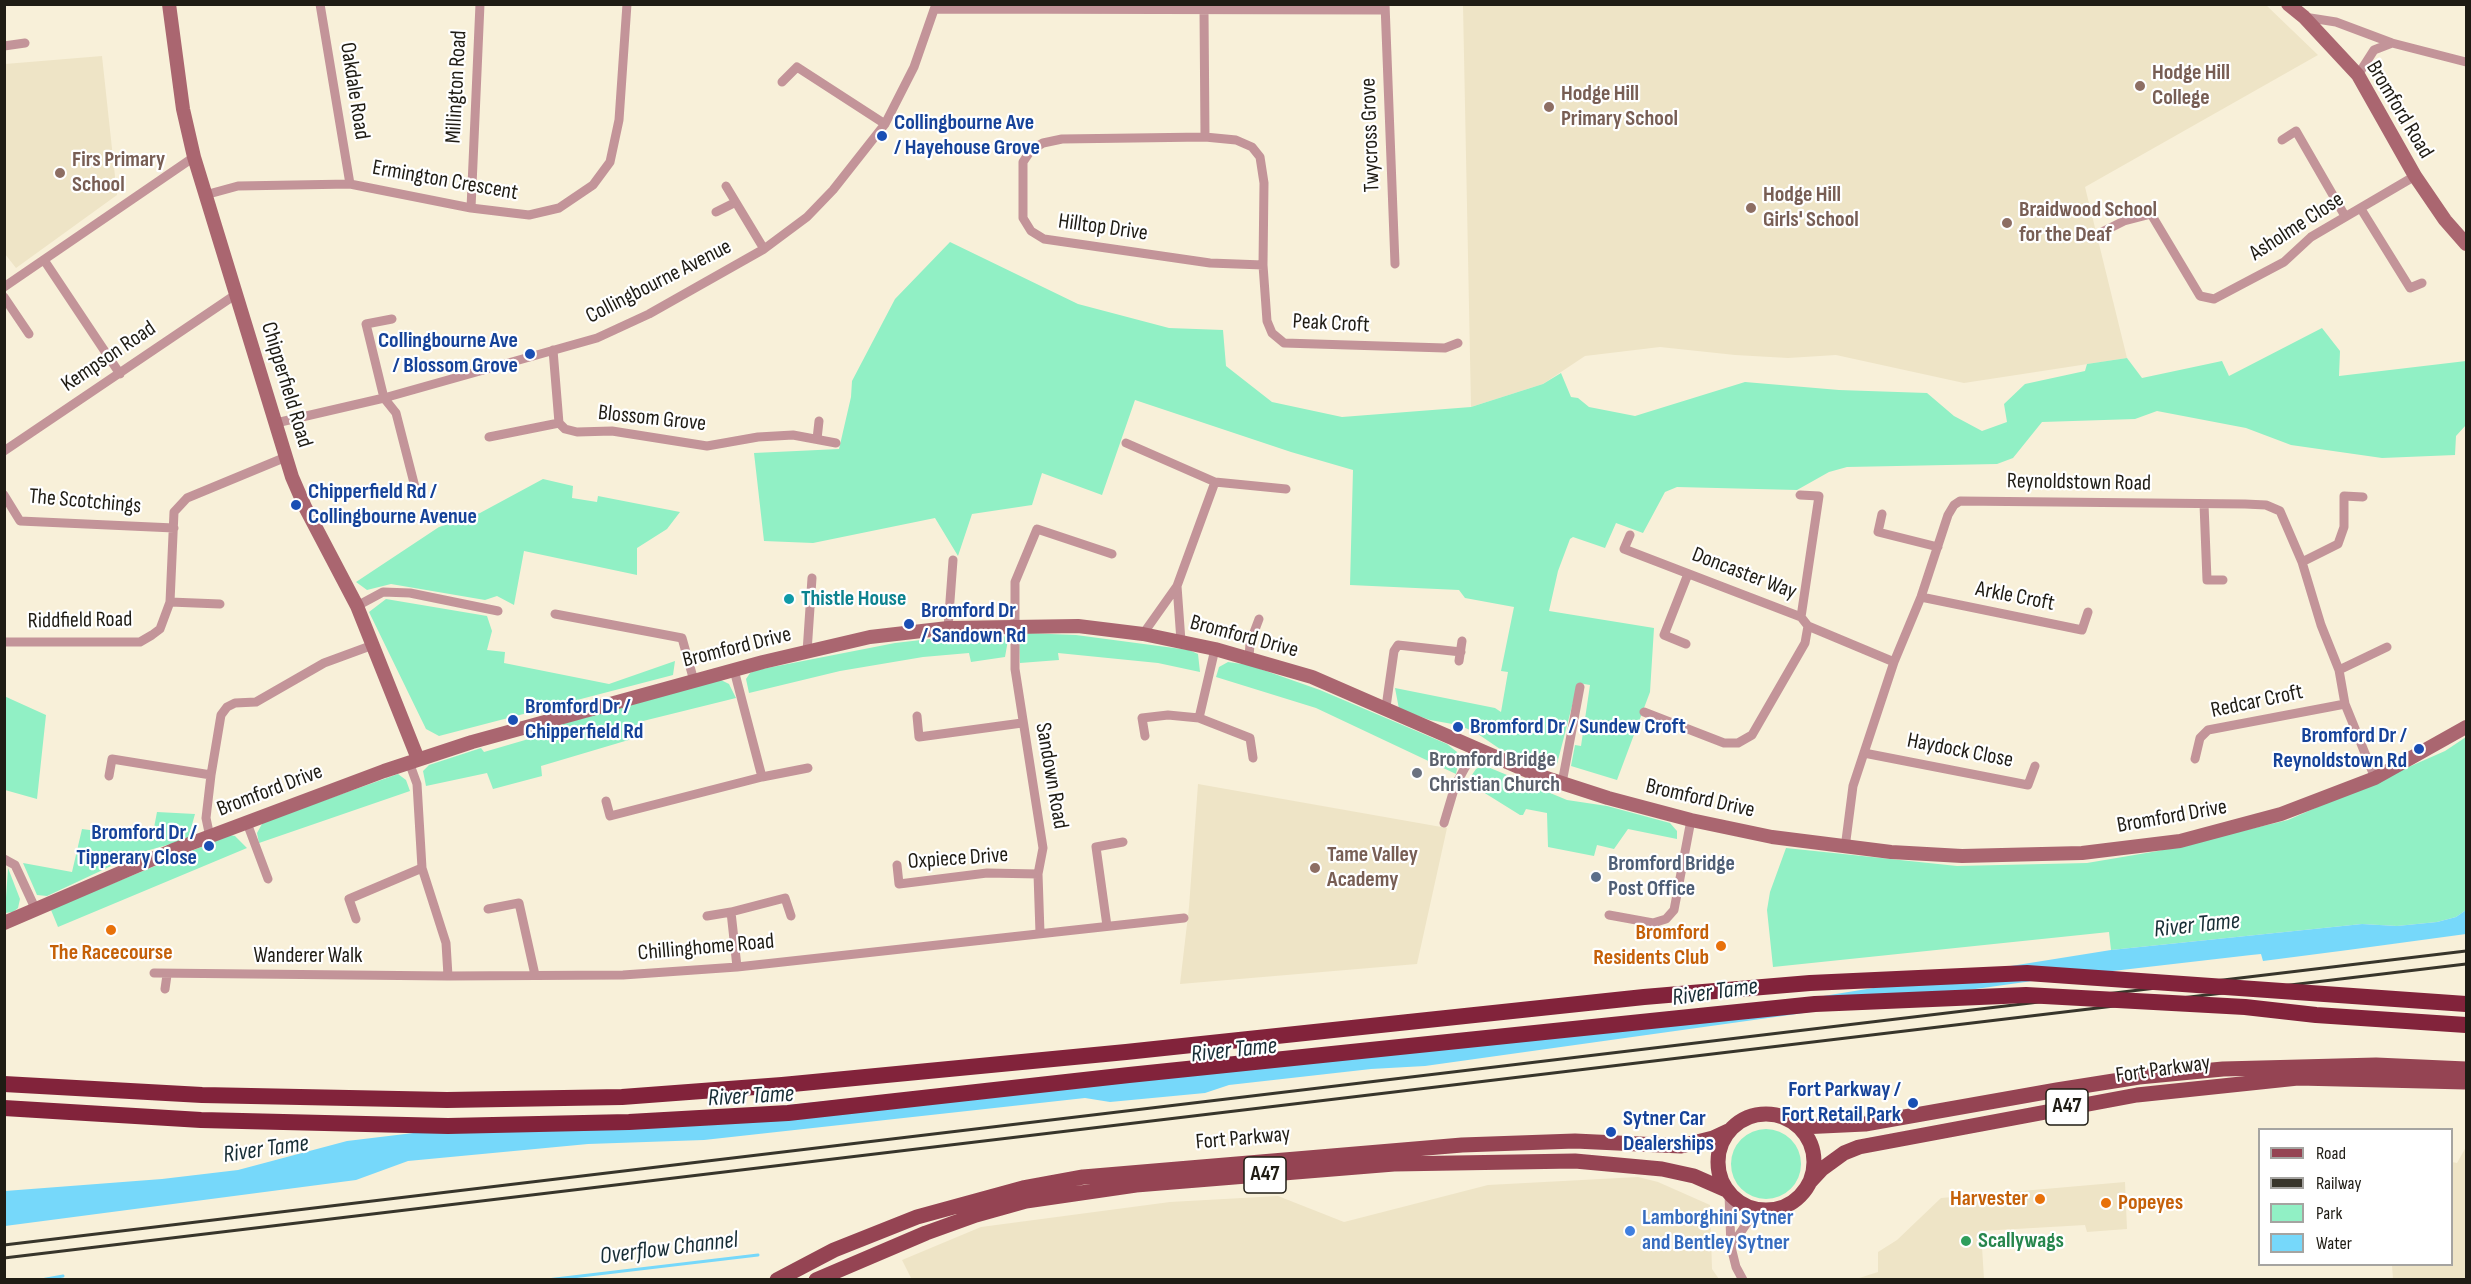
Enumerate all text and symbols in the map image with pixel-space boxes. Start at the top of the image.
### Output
street label: Millington Road [441,30,473,144]
street label: Oakdale Road [333,41,375,141]
street label: Bromford Road [2360,56,2438,164]
place label: Hodge Hill College [2152,60,2230,112]
street label: Twycross Grove [1356,77,1386,193]
marker: Hodge Hill College [2133,79,2147,93]
place label: Hodge Hill Primary School [1561,81,1678,132]
marker: Hodge Hill Primary School [1542,100,1556,114]
place label: Collingbourne Ave / Hayehouse Grove [894,110,1040,162]
marker: Collingbourne Ave / Hayehouse Grove [875,129,889,143]
place label: Firs Primary School [72,147,165,198]
street label: Ermington Crescent [370,155,520,207]
marker: Firs Primary School [53,166,67,180]
place label: Hodge Hill Girls' School [1763,182,1859,234]
street label: Asholme Close [2245,187,2349,267]
place label: Braidwood School for the Deaf [2019,197,2157,248]
marker: Hodge Hill Girls' School [1744,201,1758,215]
street label: Hilltop Drive [1057,209,1149,247]
marker: Braidwood School for the Deaf [2000,216,2014,230]
street label: Collingbourne Avenue [582,234,736,330]
street label: Peak Croft [1292,309,1370,339]
street label: Kempson Road [57,316,161,398]
street label: Chipperfield Road [254,319,318,451]
place label: Collingbourne Ave / Blossom Grove [378,328,518,380]
marker: Collingbourne Ave / Blossom Grove [523,347,537,361]
street label: Blossom Grove [597,400,707,438]
street label: Reynoldstown Road [2007,469,2151,497]
place label: Chipperfield Rd / Collingbourne Avenue [308,479,477,530]
street label: The Scotchings [28,484,142,520]
marker: Chipperfield Rd / Collingbourne Avenue [289,498,303,512]
street label: Doncaster Way [1688,542,1800,606]
street label: Arkle Croft [1973,576,2057,618]
place label: Thistle House [801,586,906,612]
marker: Thistle House [782,592,796,606]
place label: Bromford Dr / Sandown Rd [921,598,1026,650]
street label: Riddfield Road [28,607,132,635]
street label: Bromford Drive [1187,610,1301,664]
marker: Bromford Dr / Sandown Rd [902,617,916,631]
street label: Bromford Drive [680,622,794,674]
street label: Redcar Croft [2209,679,2305,725]
place label: Bromford Dr / Chipperfield Rd [525,694,643,746]
marker: Bromford Dr / Chipperfield Rd [506,713,520,727]
place label: Bromford Dr / Sundew Croft [1470,714,1686,740]
marker: Bromford Dr / Sundew Croft [1451,720,1465,734]
street label: Sandown Road [1029,721,1073,831]
place label: Bromford Dr / Reynoldstown Rd [2273,723,2407,774]
street label: Haydock Close [1905,728,2015,774]
marker: Bromford Dr / Reynoldstown Rd [2412,742,2426,756]
place label: Bromford Bridge Christian Church [1429,747,1560,798]
street label: Bromford Drive [213,759,327,823]
marker: Bromford Bridge Christian Church [1410,766,1424,780]
street label: Bromford Drive [1643,774,1757,824]
street label: Bromford Drive [2115,794,2229,840]
place label: Bromford Dr / Tipperary Close [76,820,197,872]
marker: Bromford Dr / Tipperary Close [202,839,216,853]
street label: Oxpiece Drive [907,842,1009,876]
place label: Tame Valley Academy [1327,842,1418,894]
place label: Bromford Bridge Post Office [1608,851,1735,902]
marker: Tame Valley Academy [1308,861,1322,875]
marker: Bromford Bridge Post Office [1589,870,1603,884]
water label: River Tame [2153,907,2241,945]
place label: Bromford Residents Club [1593,920,1709,972]
marker: The Racecourse [104,923,118,937]
street label: Chillinghome Road [637,929,775,967]
marker: Bromford Residents Club [1714,939,1728,953]
place label: The Racecourse [49,940,173,966]
street label: Wanderer Walk [254,943,362,969]
water label: River Tame [1670,973,1760,1013]
water label: River Tame [1190,1032,1278,1070]
street label: Fort Parkway [2114,1050,2212,1090]
place label: Fort Parkway / Fort Retail Park [1782,1077,1901,1128]
water label: River Tame [707,1080,795,1114]
road number: A47 [2046,1089,2088,1125]
marker: Fort Parkway / Fort Retail Park [1906,1096,1920,1110]
place label: Sytner Car Dealerships [1623,1106,1714,1158]
street label: Fort Parkway [1195,1122,1291,1156]
marker: Sytner Car Dealerships [1604,1125,1618,1139]
legend [2258,1128,2453,1266]
water label: River Tame [221,1130,311,1170]
text: Road [2316,1143,2346,1164]
road number: A47 [1244,1157,1286,1193]
text: Railway [2316,1173,2361,1194]
place label: Harvester [1950,1186,2028,1212]
place label: Popeyes [2118,1190,2183,1216]
marker: Harvester [2033,1192,2047,1206]
marker: Popeyes [2099,1196,2113,1210]
text: Park [2316,1203,2342,1224]
place label: Lamborghini Sytner and Bentley Sytner [1642,1205,1794,1256]
marker: Lamborghini Sytner and Bentley Sytner [1623,1224,1637,1238]
water label: Overflow Channel [598,1226,740,1272]
place label: Scallywags [1978,1228,2064,1254]
text: Water [2316,1233,2352,1254]
marker: Scallywags [1959,1234,1973,1248]

